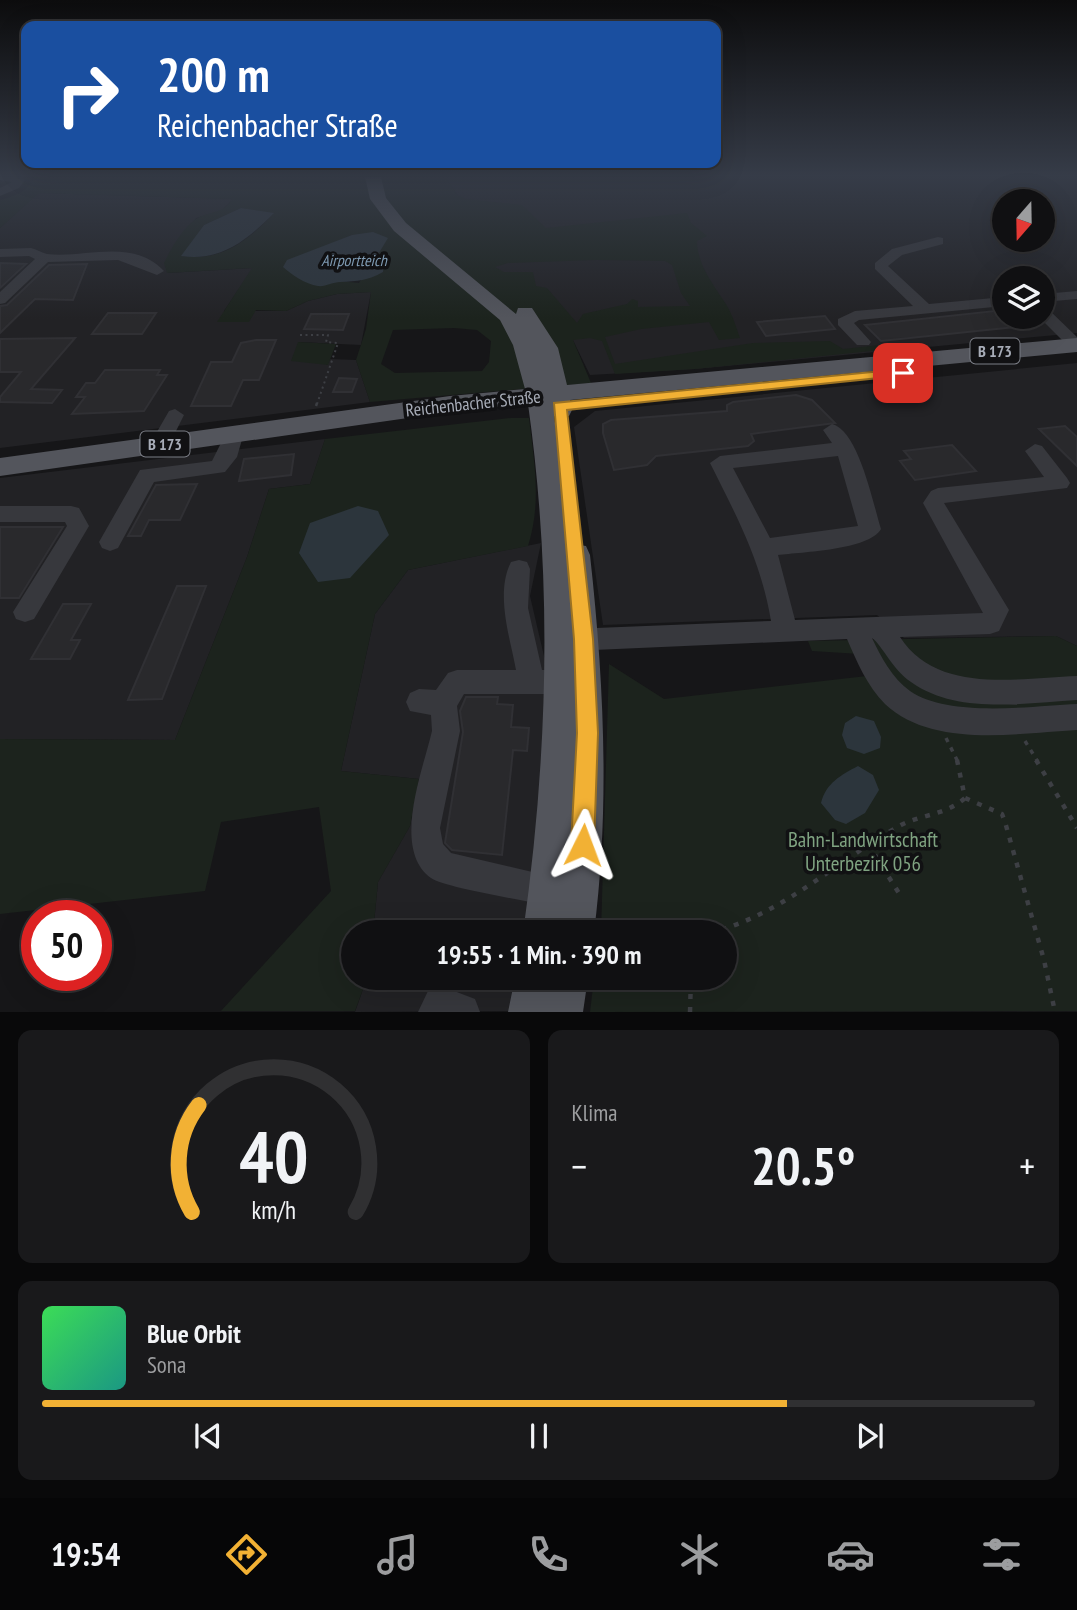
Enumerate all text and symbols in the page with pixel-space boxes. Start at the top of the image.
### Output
text: 200 m [157,42,270,106]
icon: right [42,49,133,140]
text: Reichenbacher Straße [157,104,398,146]
north arrow [992,189,1055,252]
map controls [992,189,1055,329]
water label: Airportteich [321,250,388,270]
button: layers [992,266,1055,329]
road number: B 173 [970,338,1020,364]
pin [873,343,933,403]
icon: arrive [884,354,922,392]
street label: Reichenbacher Straße [404,384,542,422]
road number: B 173 [140,432,190,457]
position arrow [546,808,620,882]
park label: Bahn-Landwirtschaft Unterbezirk 056 [788,826,938,877]
speed limit sign: 50 [21,900,112,991]
text: 19:55 · 1 Min. · 390 m [437,938,641,971]
text: Klima [572,1098,617,1127]
text: 40 [239,1109,309,1203]
text: 20.5° [751,1132,856,1199]
text: − [572,1141,587,1190]
text: + [1019,1141,1035,1190]
text: km/h [252,1194,296,1226]
text: Blue Orbit [147,1317,241,1350]
text: Sona [147,1350,186,1379]
icon: previous [189,1417,227,1455]
icon: pause [520,1417,558,1455]
icon: next [851,1417,889,1455]
icon: directions [222,1530,271,1579]
icon: music [373,1530,422,1579]
icon: phone [524,1530,573,1579]
icon: climate [675,1530,724,1579]
icon: car [826,1530,875,1579]
icon: filters [977,1530,1026,1579]
text: 19:54 [51,1533,120,1575]

